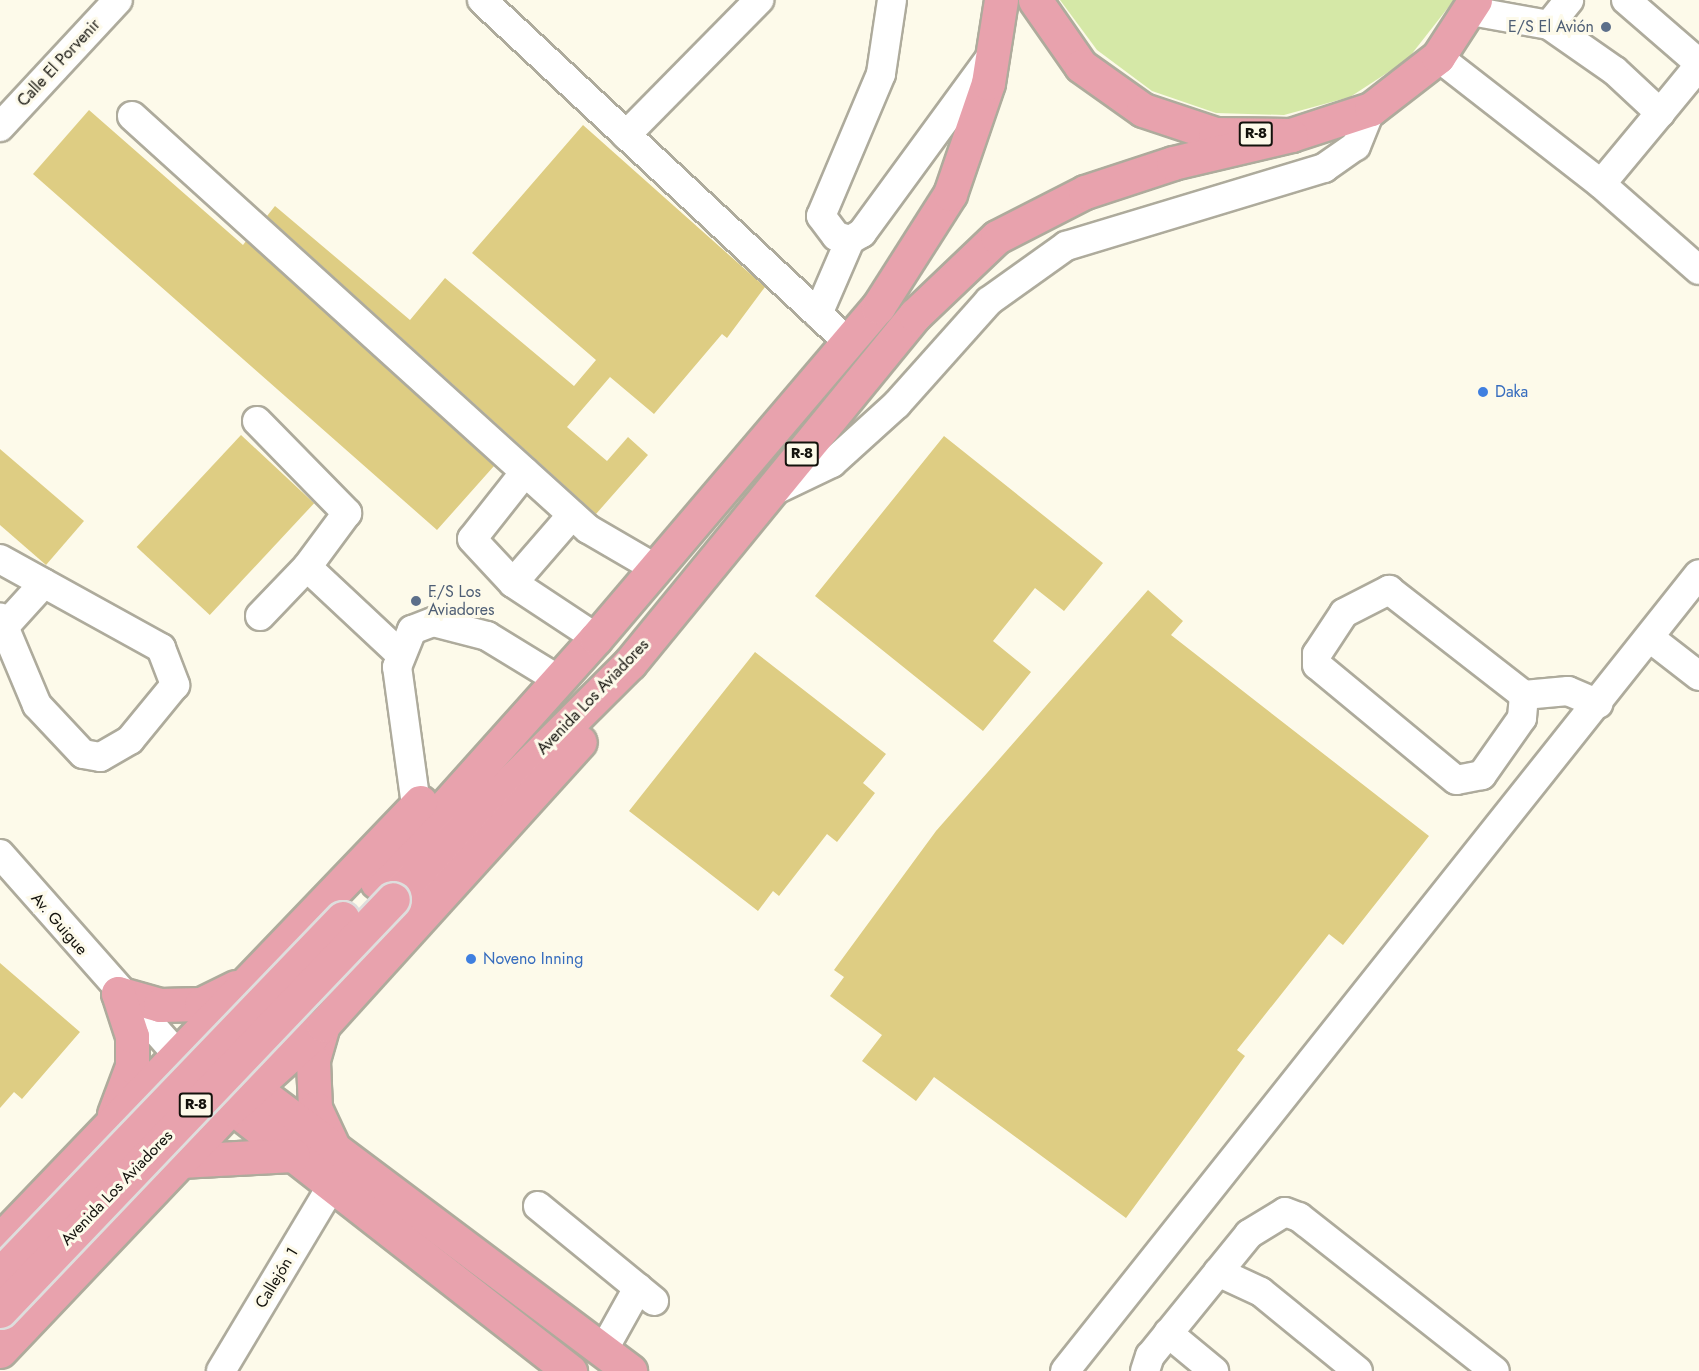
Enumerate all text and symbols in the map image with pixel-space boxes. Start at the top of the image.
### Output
street label: Calle El Porvenir [14,15,104,111]
place label: E/S El Avión [1508,17,1594,37]
marker: E/S El Avión [1599,20,1613,34]
road number: R-8 [1238,122,1274,146]
place label: Daka [1495,382,1528,402]
marker: Daka [1476,385,1490,399]
road number: R-8 [784,442,820,466]
place label: E/S Los Aviadores [428,582,494,620]
marker: E/S Los Aviadores [409,594,423,608]
street label: Avenida Los Aviadores [533,635,653,759]
street label: Av. Guigue [27,889,91,959]
place label: Noveno Inning [483,949,583,969]
marker: Noveno Inning [464,952,478,966]
road number: R-8 [178,1093,214,1117]
street label: Avenida Los Aviadores [57,1126,177,1250]
street label: Callejón 1 [251,1244,303,1312]

